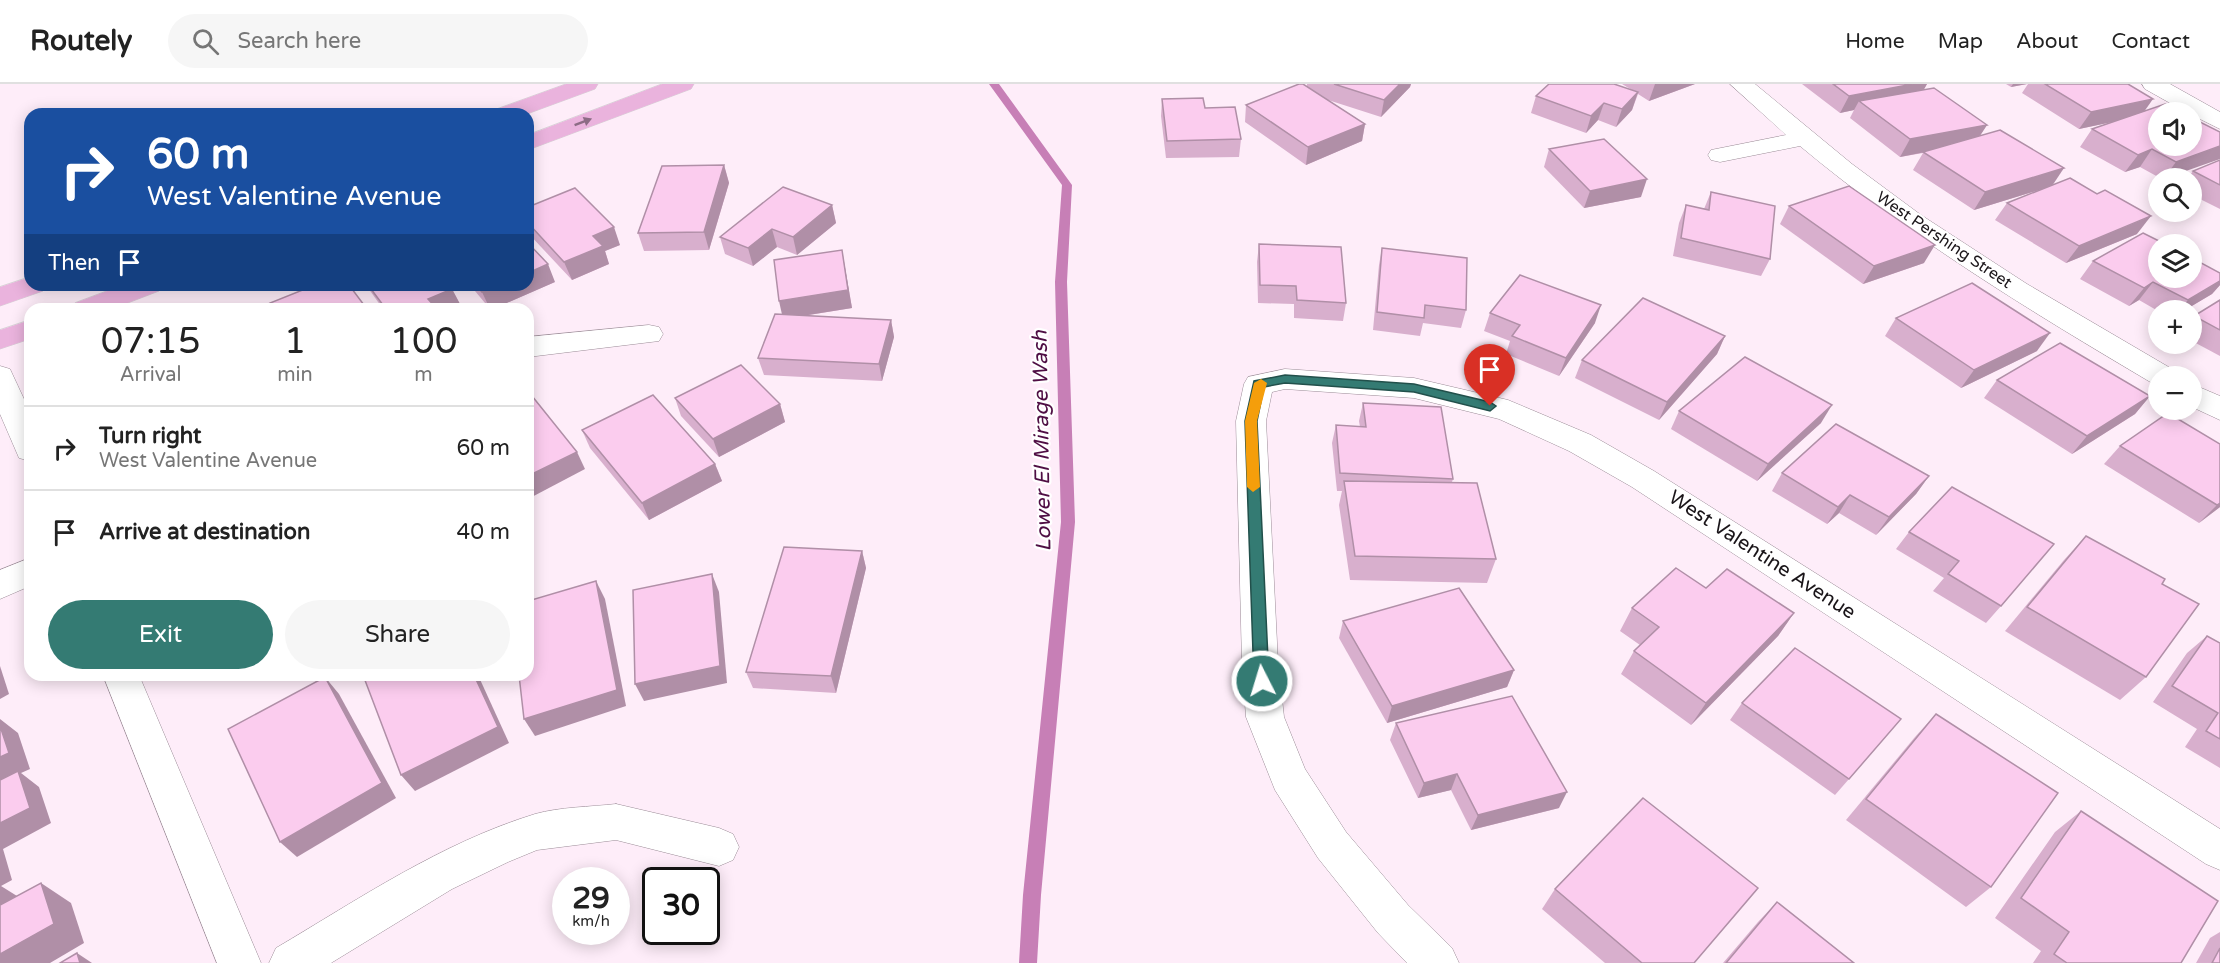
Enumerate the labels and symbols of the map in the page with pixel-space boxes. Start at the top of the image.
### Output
one-way arrow [574,117,592,126]
street label: West Pershing Street [1872,187,2016,293]
water label: Lower El Mirage Wash [1028,329,1056,552]
pin [1464,344,1515,406]
street label: West Valentine Avenue [1664,486,1860,624]
position arrow [1230,649,1294,713]
speed limit sign: 30 [642,867,720,945]

